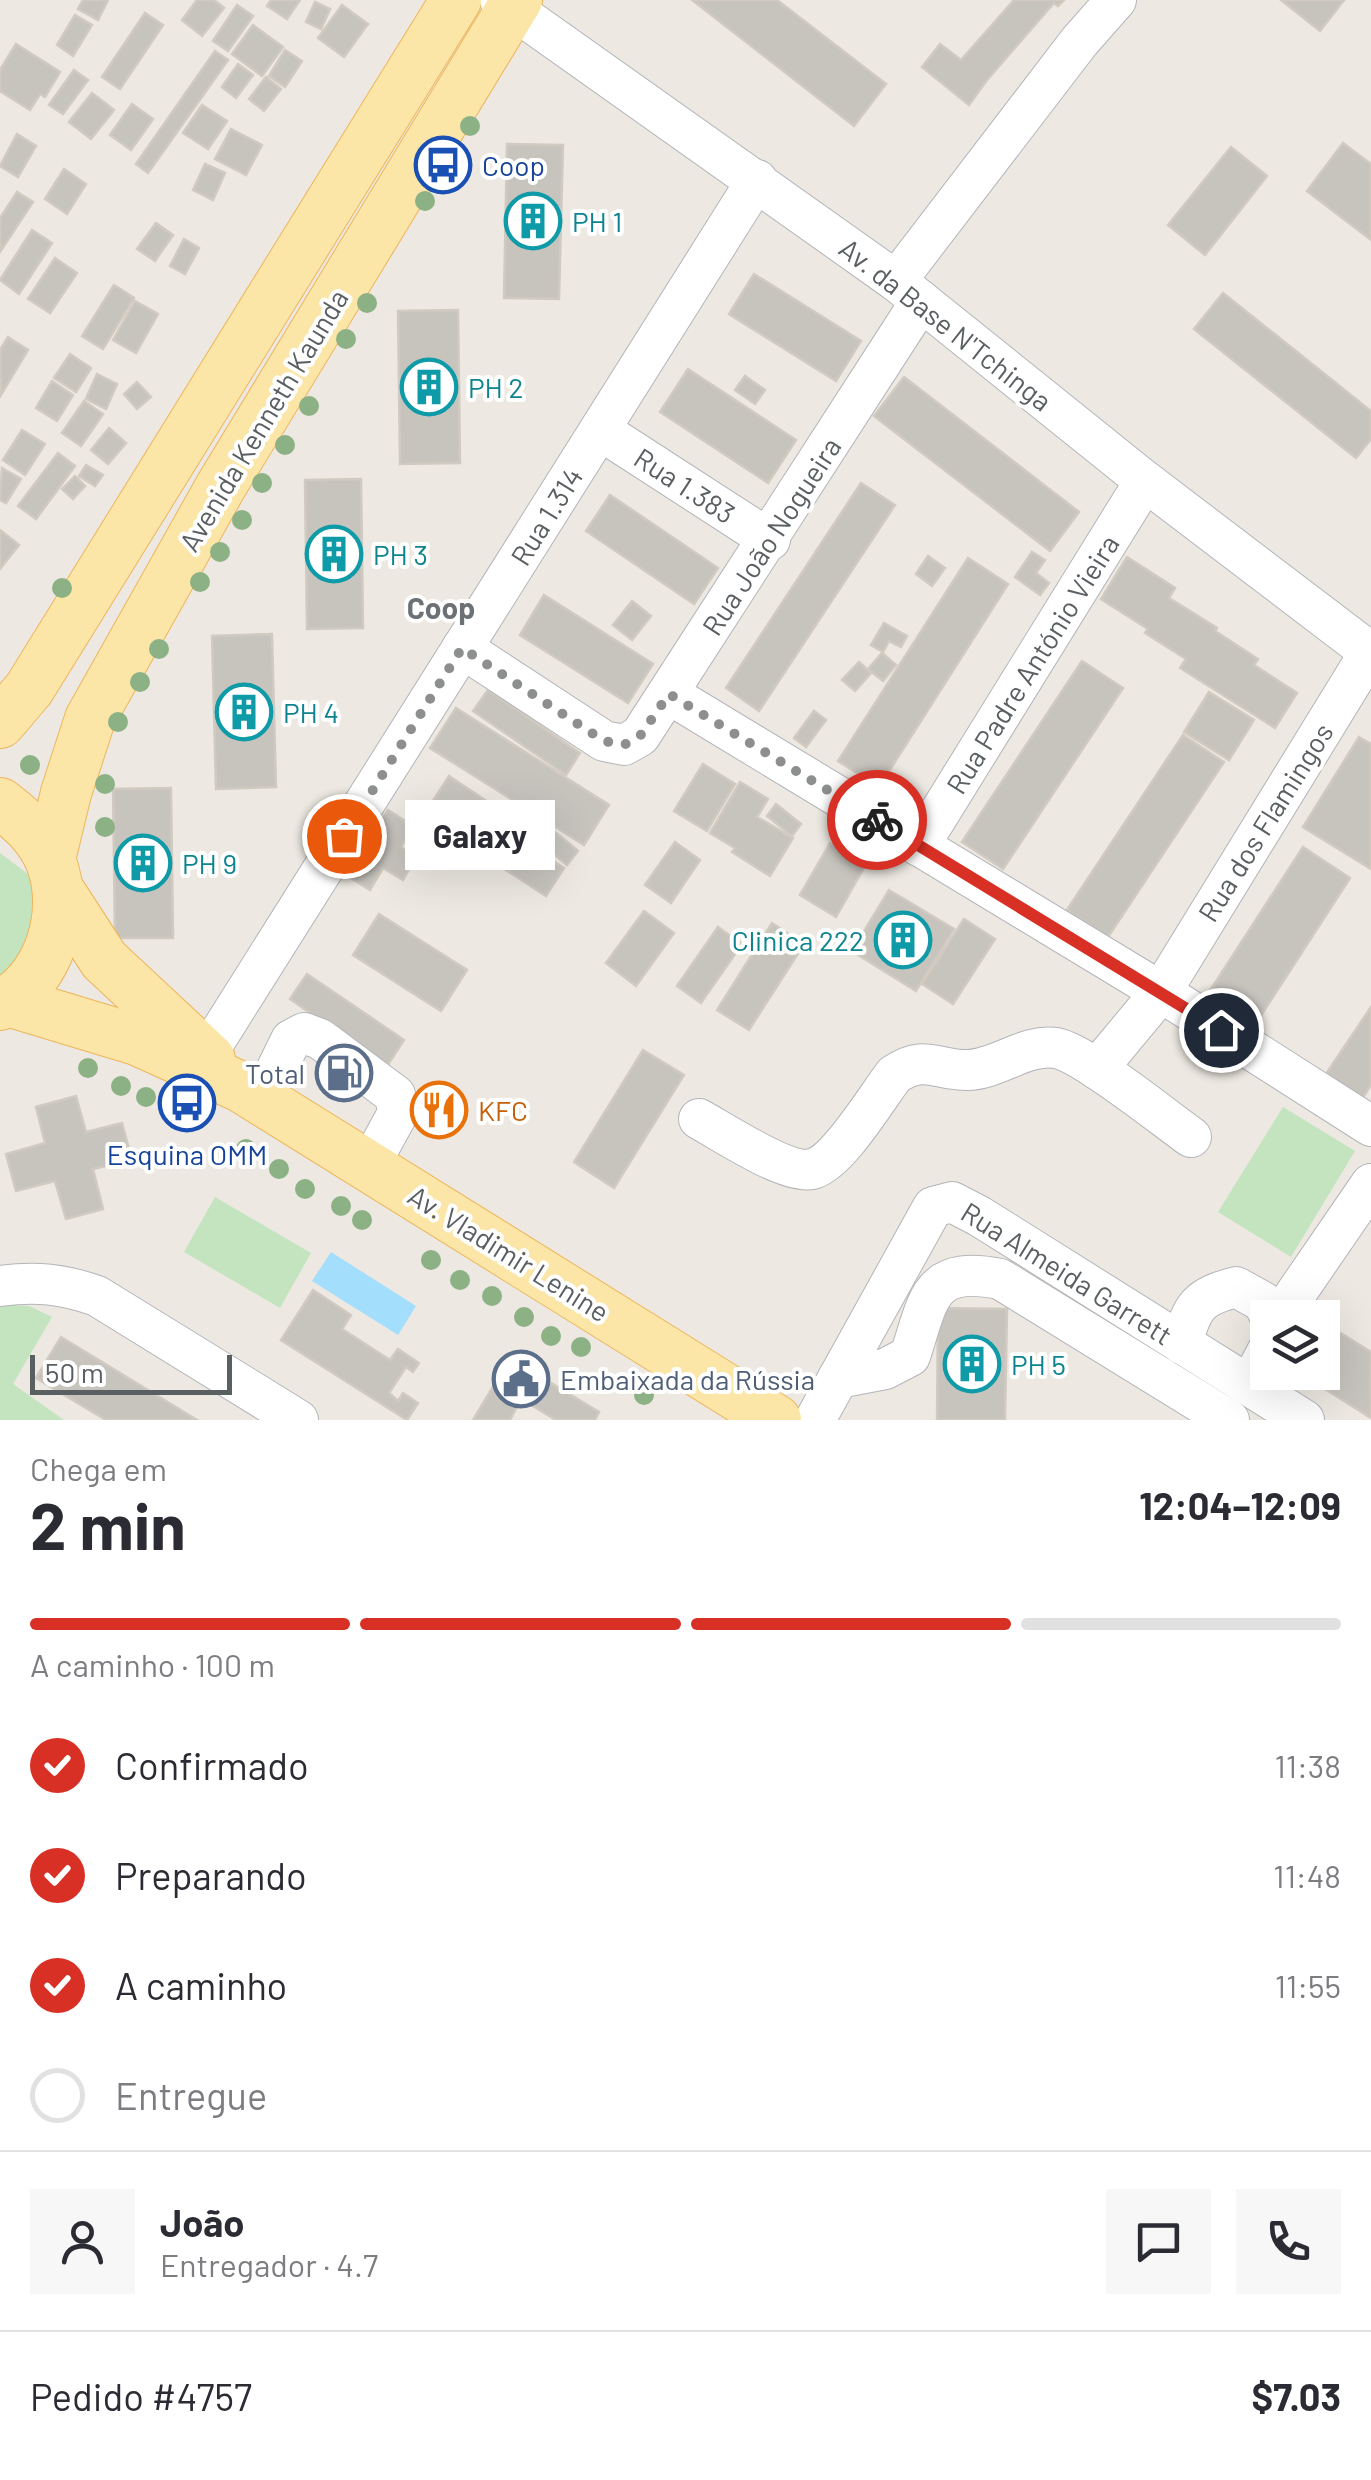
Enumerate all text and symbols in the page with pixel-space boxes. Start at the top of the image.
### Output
bus stop icon: Coop [413,135,473,195]
place label: Coop [482,148,545,182]
building icon: PH 1 [503,191,563,251]
place label: PH 1 [572,204,622,238]
street label: Av. da Base N'Tchinga [833,230,1059,418]
street label: Avenida Kenneth Kaunda [171,283,355,557]
building icon: PH 2 [399,357,459,417]
place label: PH 2 [468,370,524,404]
street label: Rua João Nogueira [694,431,848,641]
street label: Rua 1.383 [628,440,742,530]
street label: Rua 1.314 [503,461,589,571]
building icon: PH 3 [304,524,364,584]
street label: Rua Padre António Vieira [938,528,1126,800]
place label: PH 3 [373,537,428,571]
district label: Coop [407,589,475,625]
building icon: PH 4 [214,682,274,742]
place label: PH 4 [283,695,339,729]
street label: Rua dos Flamingos [1190,717,1340,927]
courier [827,770,927,870]
icon: bike [850,793,905,848]
pin [302,794,387,879]
callout: Galaxy [404,801,554,871]
icon: bag [317,809,372,864]
text: Galaxy [433,816,527,854]
building icon: PH 9 [113,833,173,893]
place label: PH 9 [182,846,237,880]
building icon: Clinica 222 [873,910,933,970]
place label: Clinica 222 [732,923,864,957]
pin [1179,988,1264,1073]
icon: home [1194,1003,1249,1058]
fuel station icon: Total [314,1043,374,1103]
place label: Total [245,1056,305,1090]
bus stop icon: Esquina OMM [157,1073,217,1133]
restaurant icon: KFC [409,1080,469,1140]
place label: KFC [478,1093,528,1127]
place label: Esquina OMM [107,1137,267,1171]
street label: Av. Vladimir Lenine [402,1178,616,1328]
street label: Rua Almeida Garrett [955,1194,1179,1352]
map controls [1250,1300,1340,1390]
button: layers [1250,1300,1340,1390]
building icon: PH 5 [942,1334,1002,1394]
place label: PH 5 [1011,1347,1066,1381]
public building icon: Embaixada da Rússia [491,1349,551,1409]
scale bar [30,1350,232,1394]
text: 50 m [45,1355,104,1389]
place label: Embaixada da Rússia [560,1362,815,1396]
text: Chega em [30,1449,167,1487]
text: 12:04–12:09 [1139,1482,1341,1528]
text: 2 min [30,1485,186,1563]
text: A caminho · 100 m [30,1645,275,1683]
icon: check [30,1738,85,1793]
text: Confirmado [115,1742,309,1788]
text: 11:38 [1275,1746,1341,1784]
icon: check [30,1848,85,1903]
text: Preparando [115,1852,307,1898]
text: 11:48 [1273,1856,1341,1894]
icon: check [30,1958,85,2013]
text: A caminho [115,1962,287,2008]
text: 11:55 [1275,1966,1341,2004]
text: Entregue [115,2072,267,2118]
button: person [30,2189,135,2294]
button: chat [1106,2189,1211,2294]
button: phone [1236,2189,1341,2294]
text: João [160,2199,244,2245]
text: Entregador · 4.7 [160,2245,378,2283]
text: Pedido #4757 [30,2373,252,2419]
text: $7.03 [1251,2373,1341,2419]

